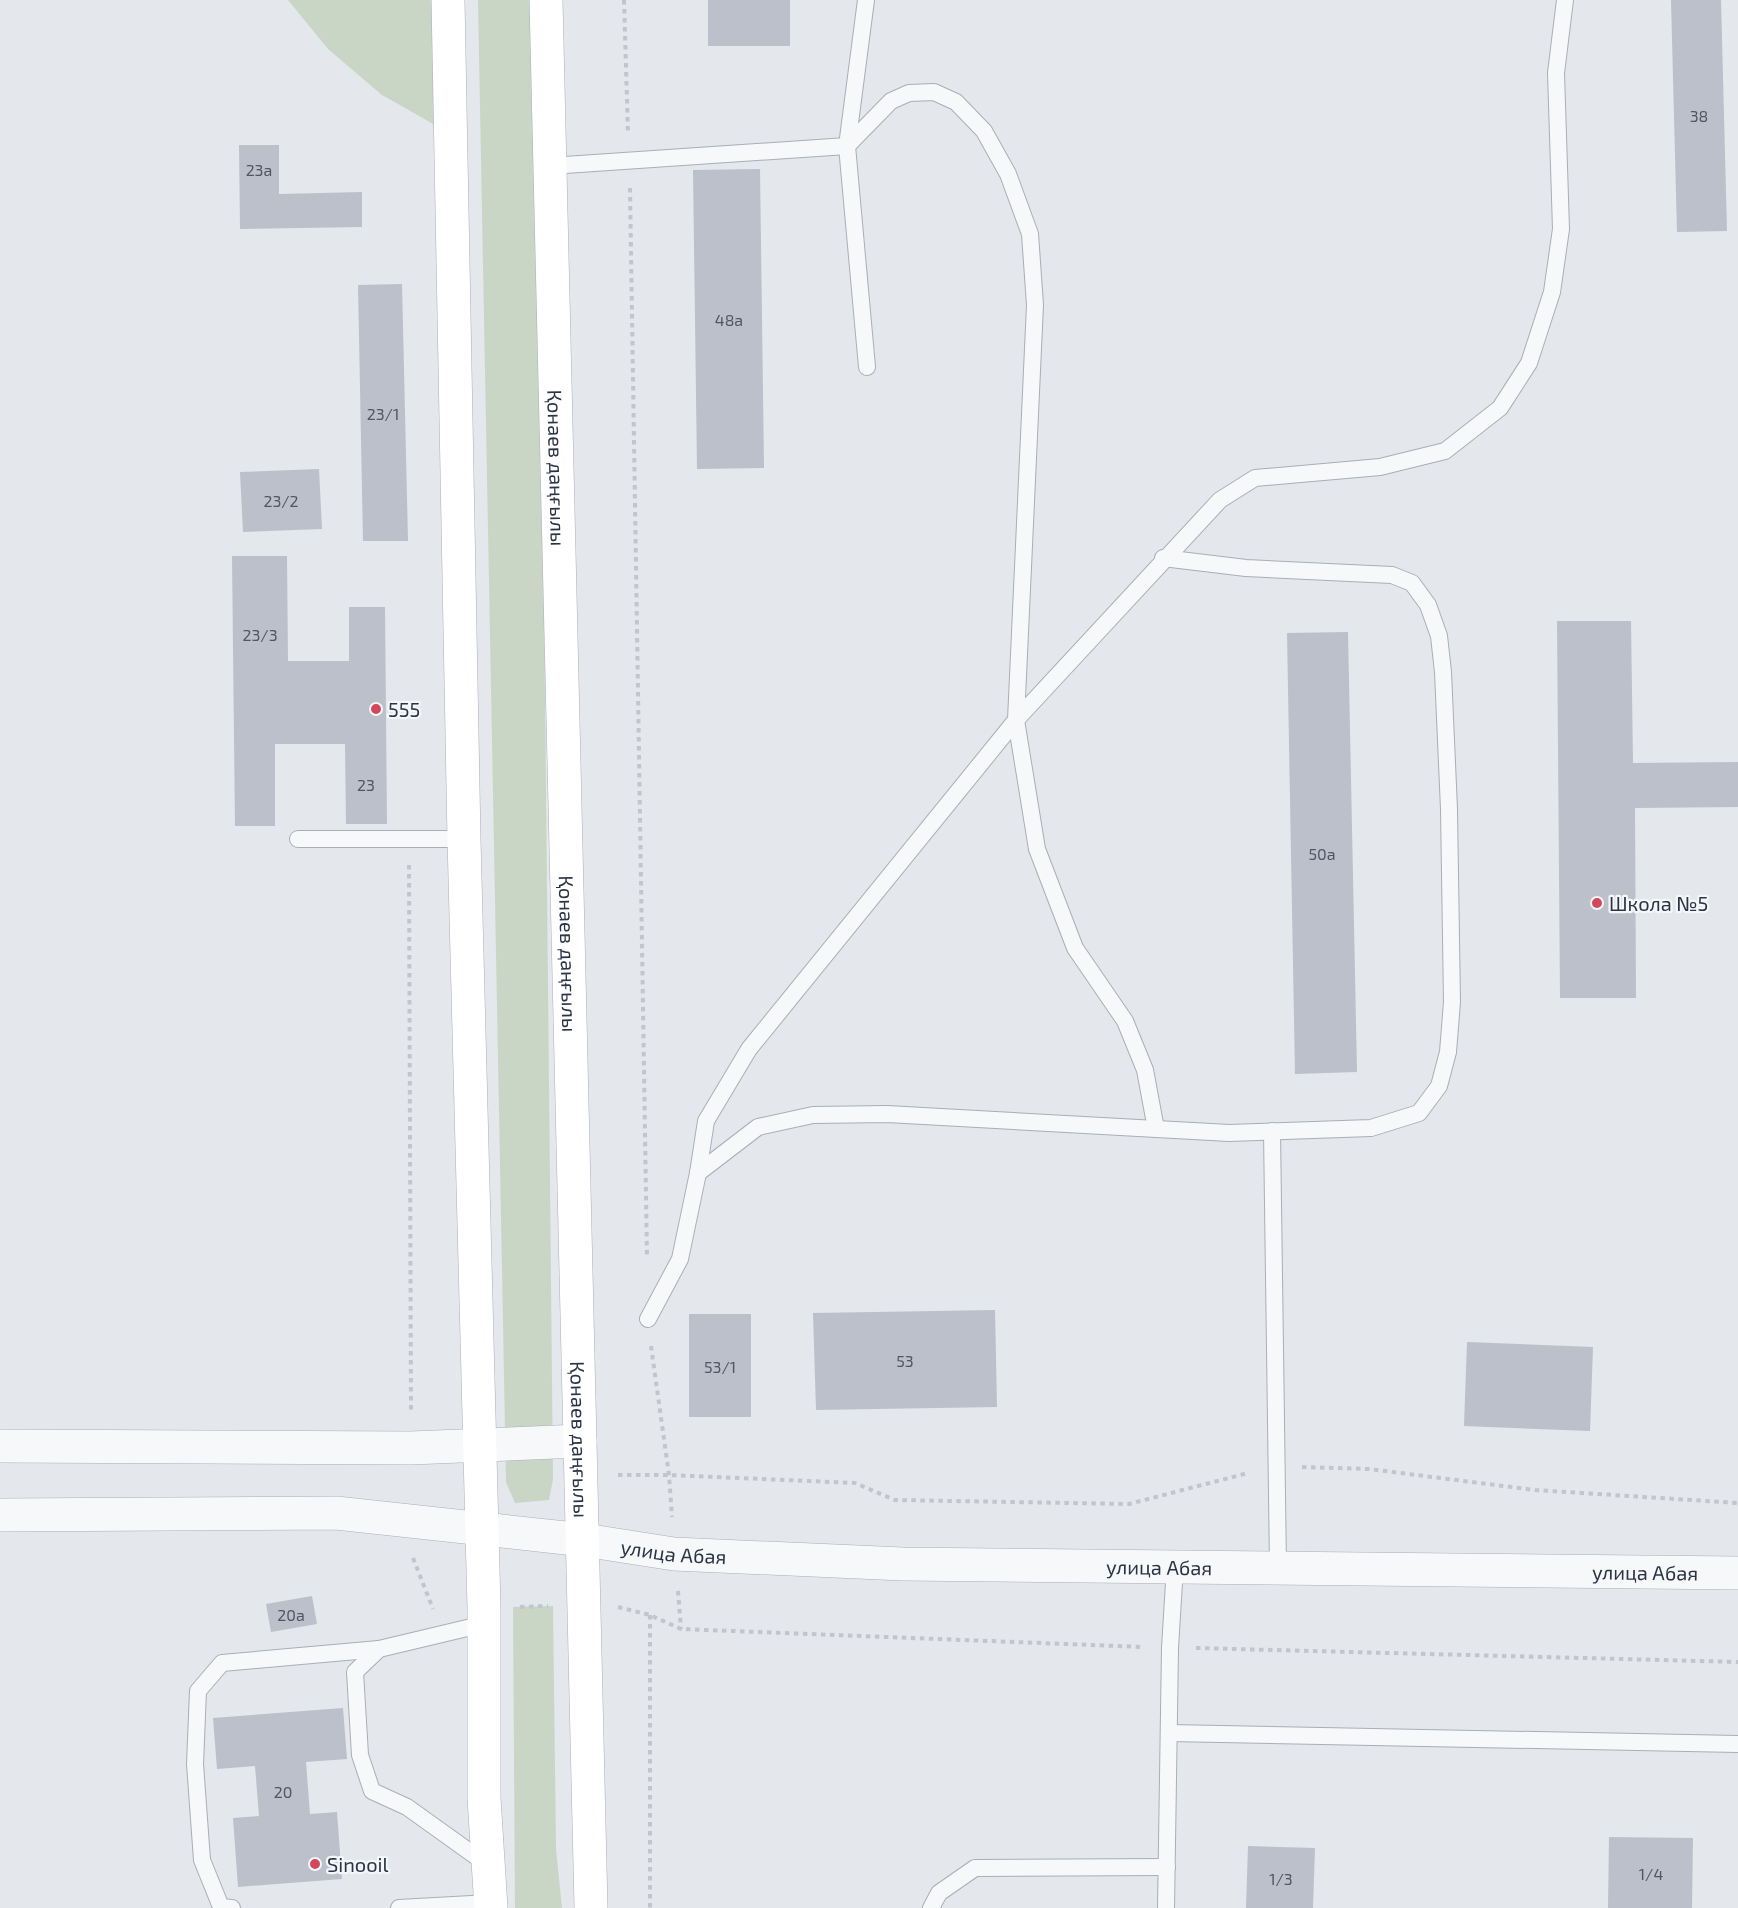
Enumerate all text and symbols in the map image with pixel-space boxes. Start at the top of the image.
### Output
house number: 38 [1690,106,1708,125]
house number: 23а [246,160,272,179]
house number: 48а [715,310,743,329]
street label: Қонаев даңғылы [543,389,571,547]
house number: 23/1 [367,404,399,423]
house number: 23/2 [263,491,299,510]
house number: 23/3 [242,625,278,644]
place label: 555 [388,697,420,721]
marker: 555 [369,702,383,716]
house number: 23 [357,775,375,794]
house number: 50а [1308,844,1336,863]
street label: Қонаев даңғылы [555,875,582,1032]
place label: Школа №5 [1609,891,1708,915]
marker: Школа №5 [1590,896,1604,910]
house number: 53 [896,1351,914,1370]
house number: 53/1 [704,1357,736,1376]
street label: Қонаев даңғылы [566,1361,594,1518]
street label: улица Абая [619,1534,727,1568]
street label: улица Абая [1106,1554,1212,1579]
street label: улица Абая [1592,1559,1698,1585]
house number: 20а [277,1605,305,1624]
house number: 20 [274,1782,292,1801]
place label: Sinooil [327,1852,388,1876]
marker: Sinooil [308,1857,322,1871]
house number: 1/4 [1639,1864,1663,1883]
house number: 1/3 [1269,1869,1293,1888]

